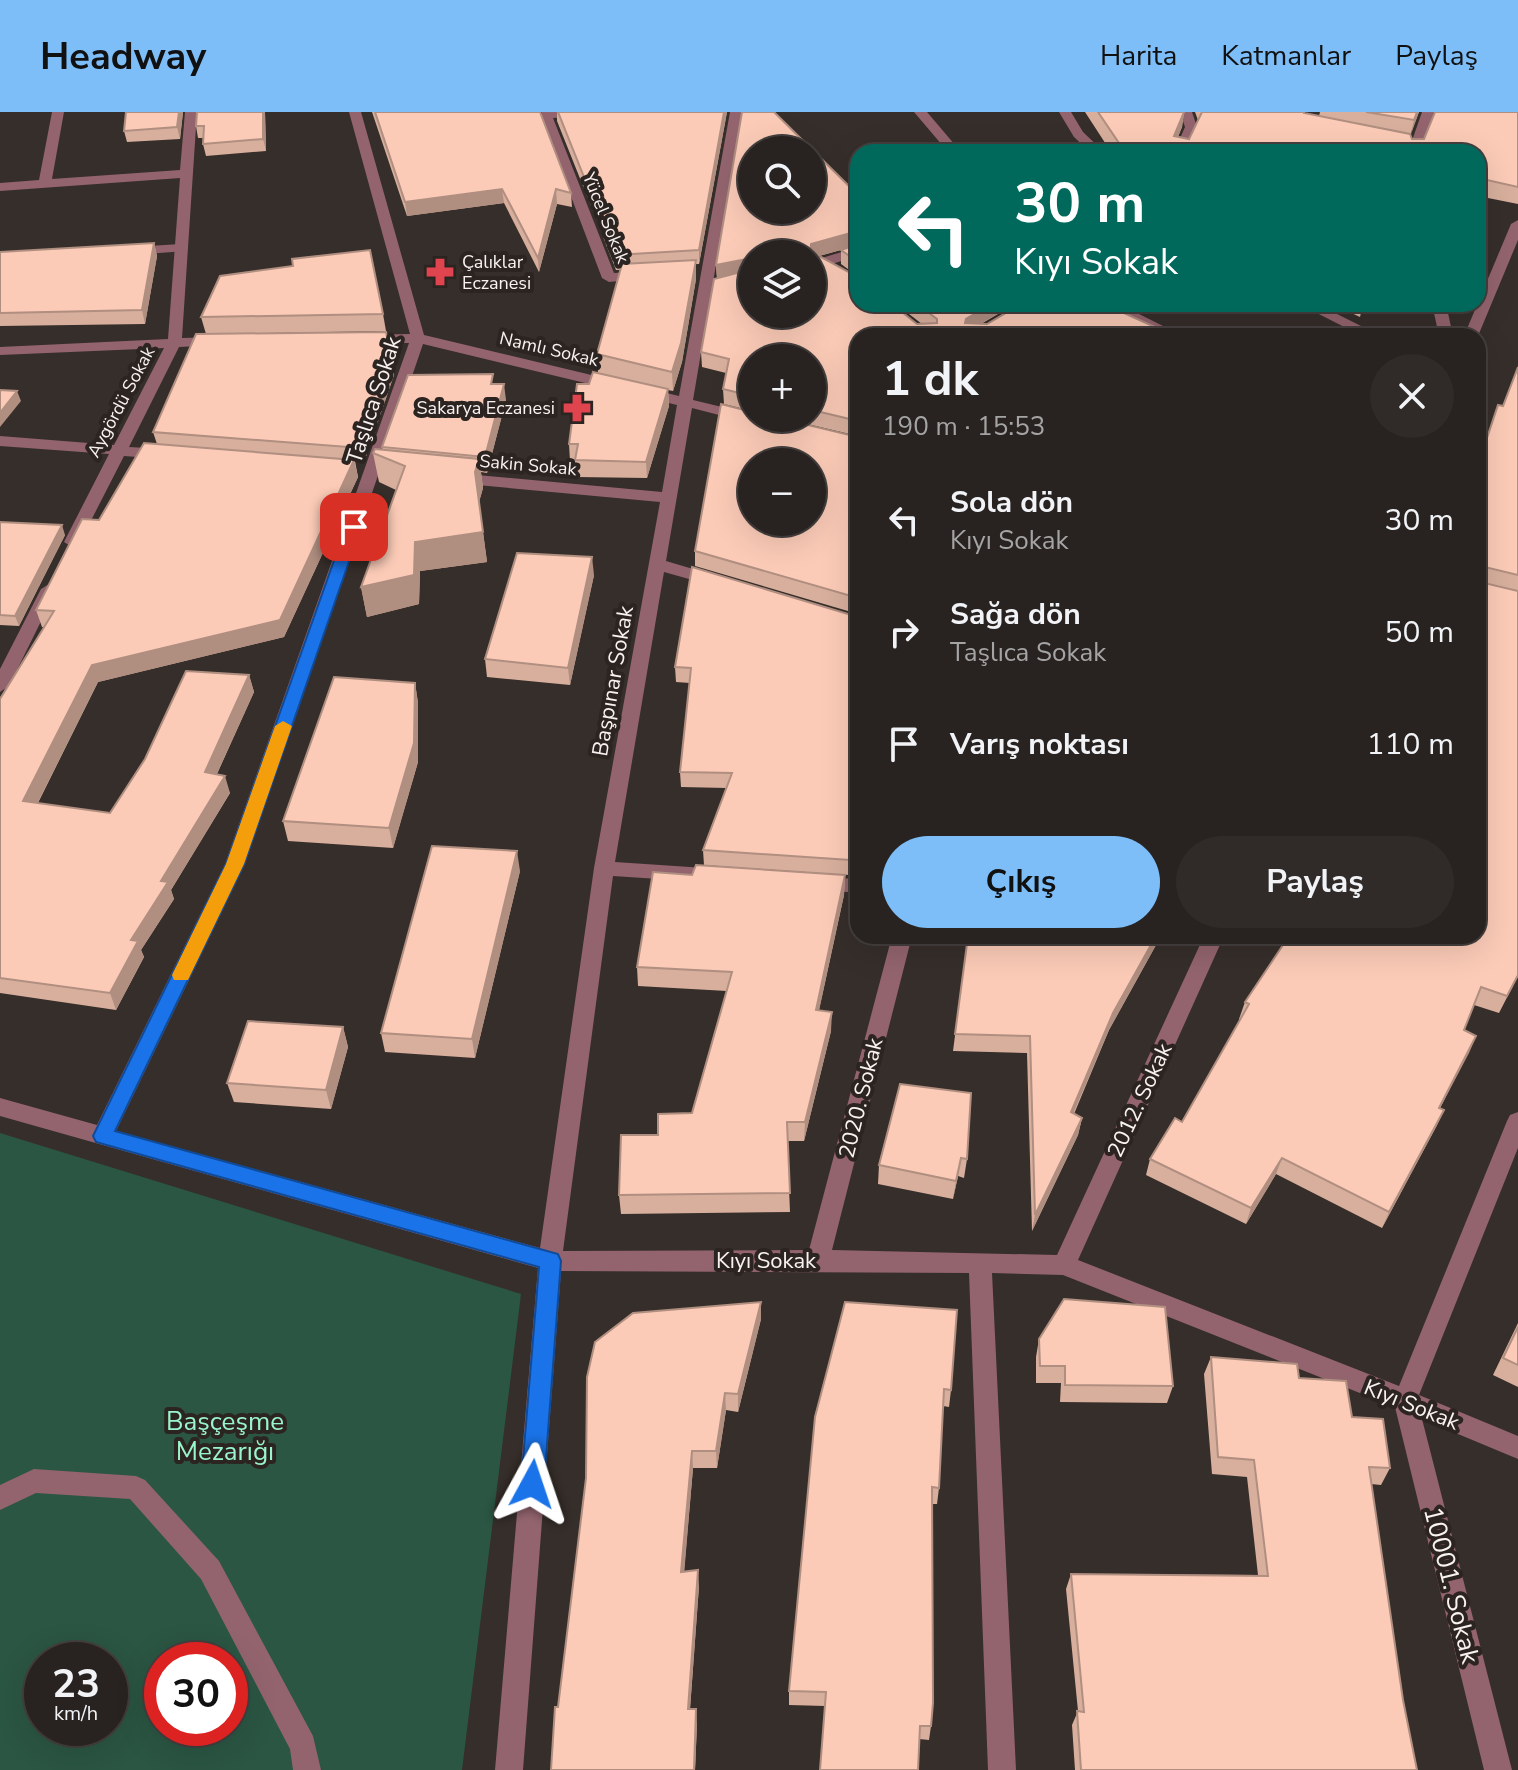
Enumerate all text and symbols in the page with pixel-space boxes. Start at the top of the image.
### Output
text: Headway [40,31,206,82]
text: Harita [1100,37,1177,75]
text: Katmanlar [1221,37,1351,75]
text: Paylaş [1395,37,1478,75]
map controls [738,136,826,536]
button: search [738,136,826,224]
text: 30 m [1014,165,1145,242]
street label: Yücel Sokak [577,168,635,268]
icon: left [882,176,986,280]
text: Kıyı Sokak [1014,238,1178,287]
button: layers [738,240,826,328]
place label: Çalıklar Eczanesi [462,250,531,295]
pharmacy icon: Çalıklar Eczanesi [425,257,455,287]
street label: Namlı Sokak [497,326,602,372]
street label: Taşlıca Sokak [339,332,409,468]
street label: Aygördü Sokak [82,341,161,462]
button: + [738,344,826,432]
text: 1 dk [882,346,978,412]
button: close [1370,354,1454,438]
pharmacy icon: Sakarya Eczanesi [562,393,592,423]
place label: Sakarya Eczanesi [417,396,555,420]
text: 190 m · 15:53 [882,409,1045,444]
button: − [738,448,826,536]
street label: Sakin Sokak [479,449,578,481]
text: Sola dön [950,482,1073,523]
pin [320,493,388,561]
icon: left [882,498,926,542]
text: 30 m [1385,500,1454,541]
icon: arrive [332,505,376,549]
text: Kıyı Sokak [950,523,1068,558]
text: Sağa dön [950,594,1081,635]
street label: Başpınar Sokak [585,603,641,759]
icon: right [882,610,926,654]
text: 50 m [1385,612,1454,653]
text: Taşlıca Sokak [950,635,1106,670]
icon: arrive [882,722,926,766]
text: Varış noktası [950,724,1129,765]
text: 110 m [1367,724,1454,765]
button: Çıkış [882,836,1160,928]
button: Paylaş [1176,836,1454,928]
street label: 2020. Sokak [832,1034,891,1161]
street label: 2012. Sokak [1100,1038,1180,1162]
street label: Kıyı Sokak [716,1246,817,1276]
street label: Kıyı Sokak [1360,1372,1465,1438]
park label: Başçeşme Mezarığı [166,1404,284,1469]
position arrow [490,1442,574,1526]
street label: 10001. Sokak [1415,1503,1488,1668]
speed limit sign: 30 [144,1642,248,1746]
text: 23 [52,1657,100,1711]
text: km/h [54,1700,98,1727]

